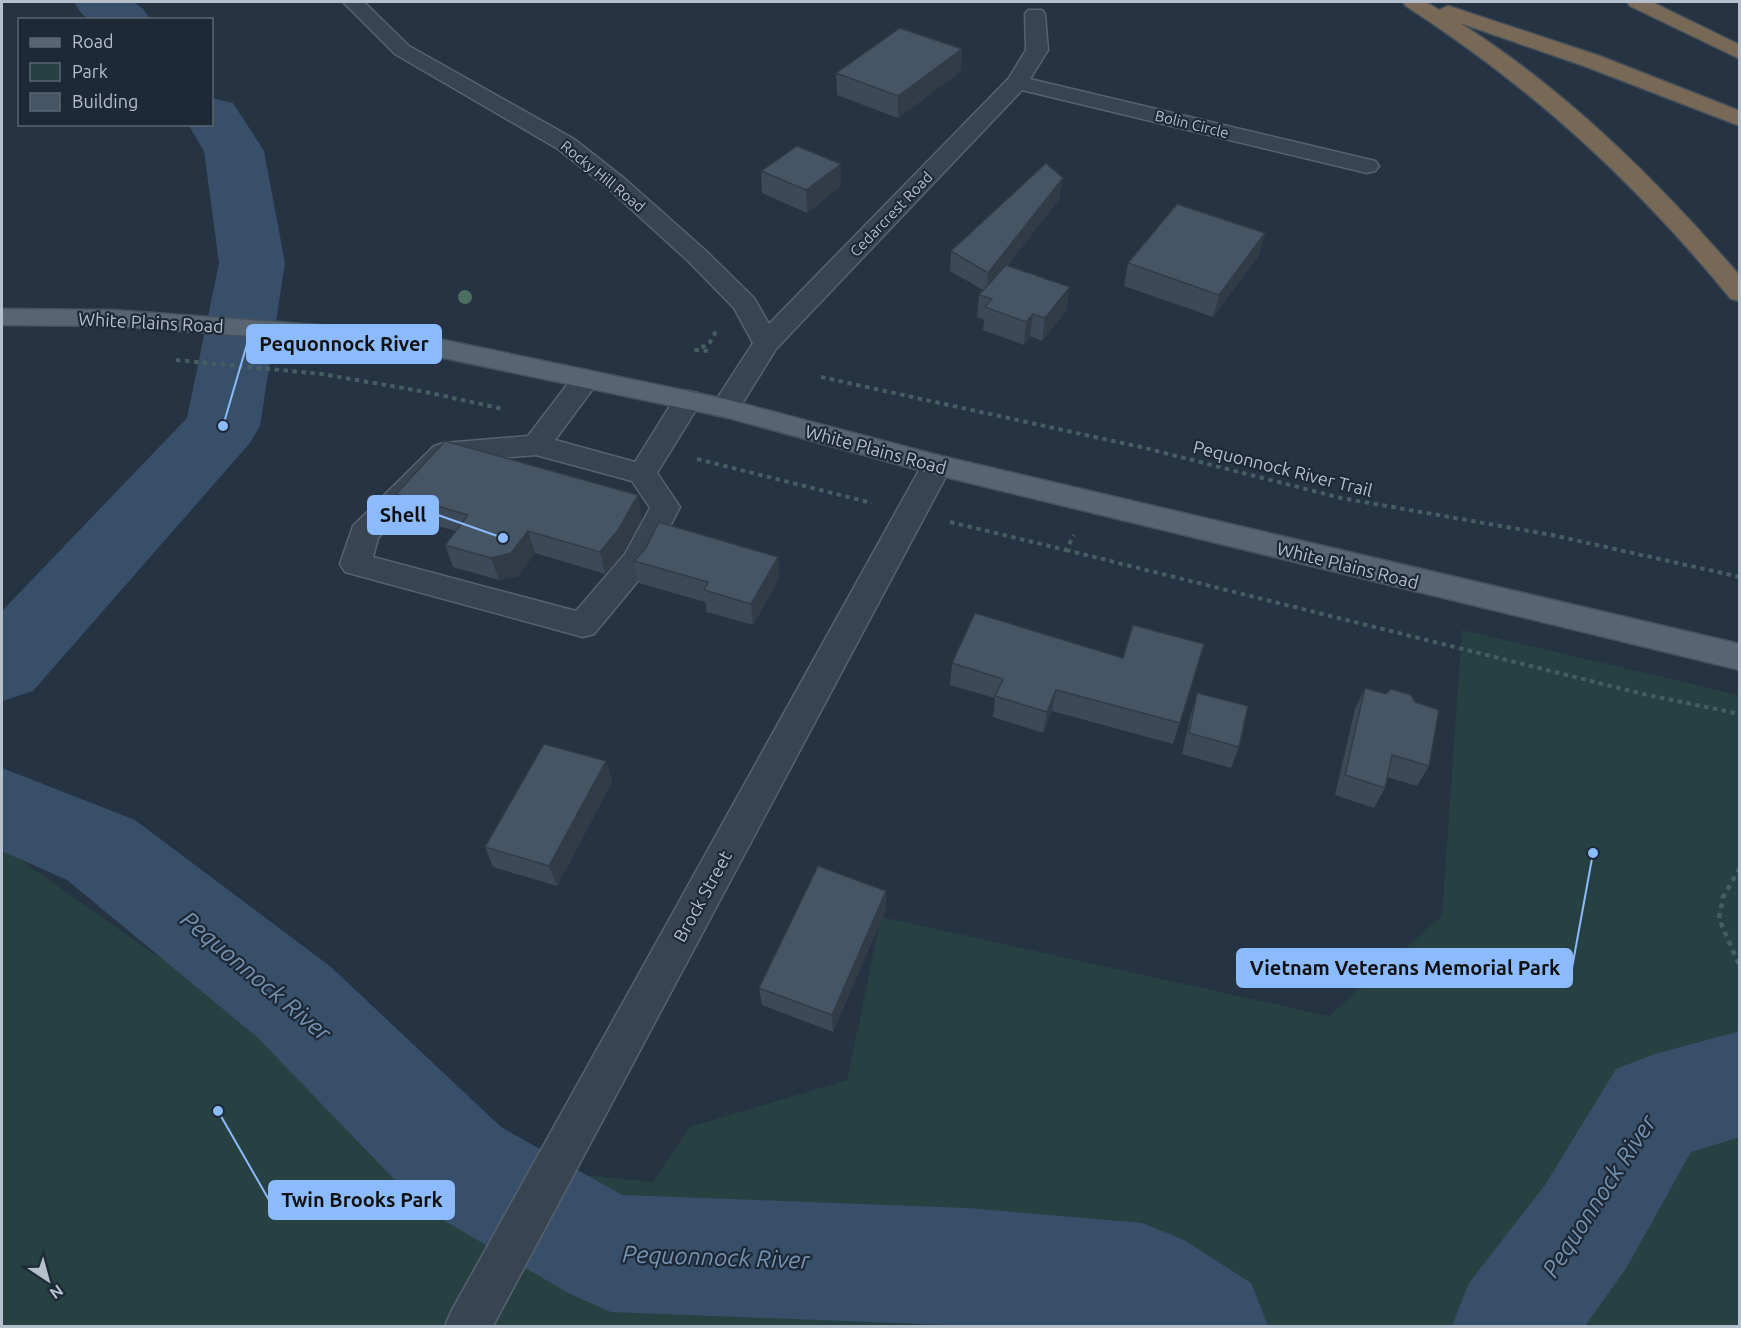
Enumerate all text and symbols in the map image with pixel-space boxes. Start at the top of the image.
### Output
legend [18,18,213,126]
text: Road [72,31,114,51]
text: Park [72,61,108,81]
text: Building [72,91,138,111]
street label: Bolin Circle [1153,107,1231,141]
street label: Rocky Hill Road [558,137,648,215]
street label: Cedarcrest Road [846,168,936,260]
street label: White Plains Road [78,308,224,336]
callout: Pequonnock River [247,325,441,363]
text: Pequonnock River [259,332,429,355]
street label: White Plains Road [803,421,949,477]
street label: Pequonnock River Trail [1191,436,1375,500]
callout: Shell [368,496,438,534]
text: Shell [380,503,426,526]
street label: White Plains Road [1275,538,1421,592]
street label: Brock Street [669,847,735,945]
water label: Pequonnock River [176,905,337,1047]
callout: Vietnam Veterans Memorial Park [1237,949,1572,987]
text: Vietnam Veterans Memorial Park [1250,956,1560,979]
water label: Pequonnock River [1537,1109,1662,1282]
callout: Twin Brooks Park [269,1181,454,1219]
text: Twin Brooks Park [281,1188,443,1211]
water label: Pequonnock River [622,1240,811,1274]
north arrow [18,1250,78,1310]
text: N [47,1281,67,1303]

